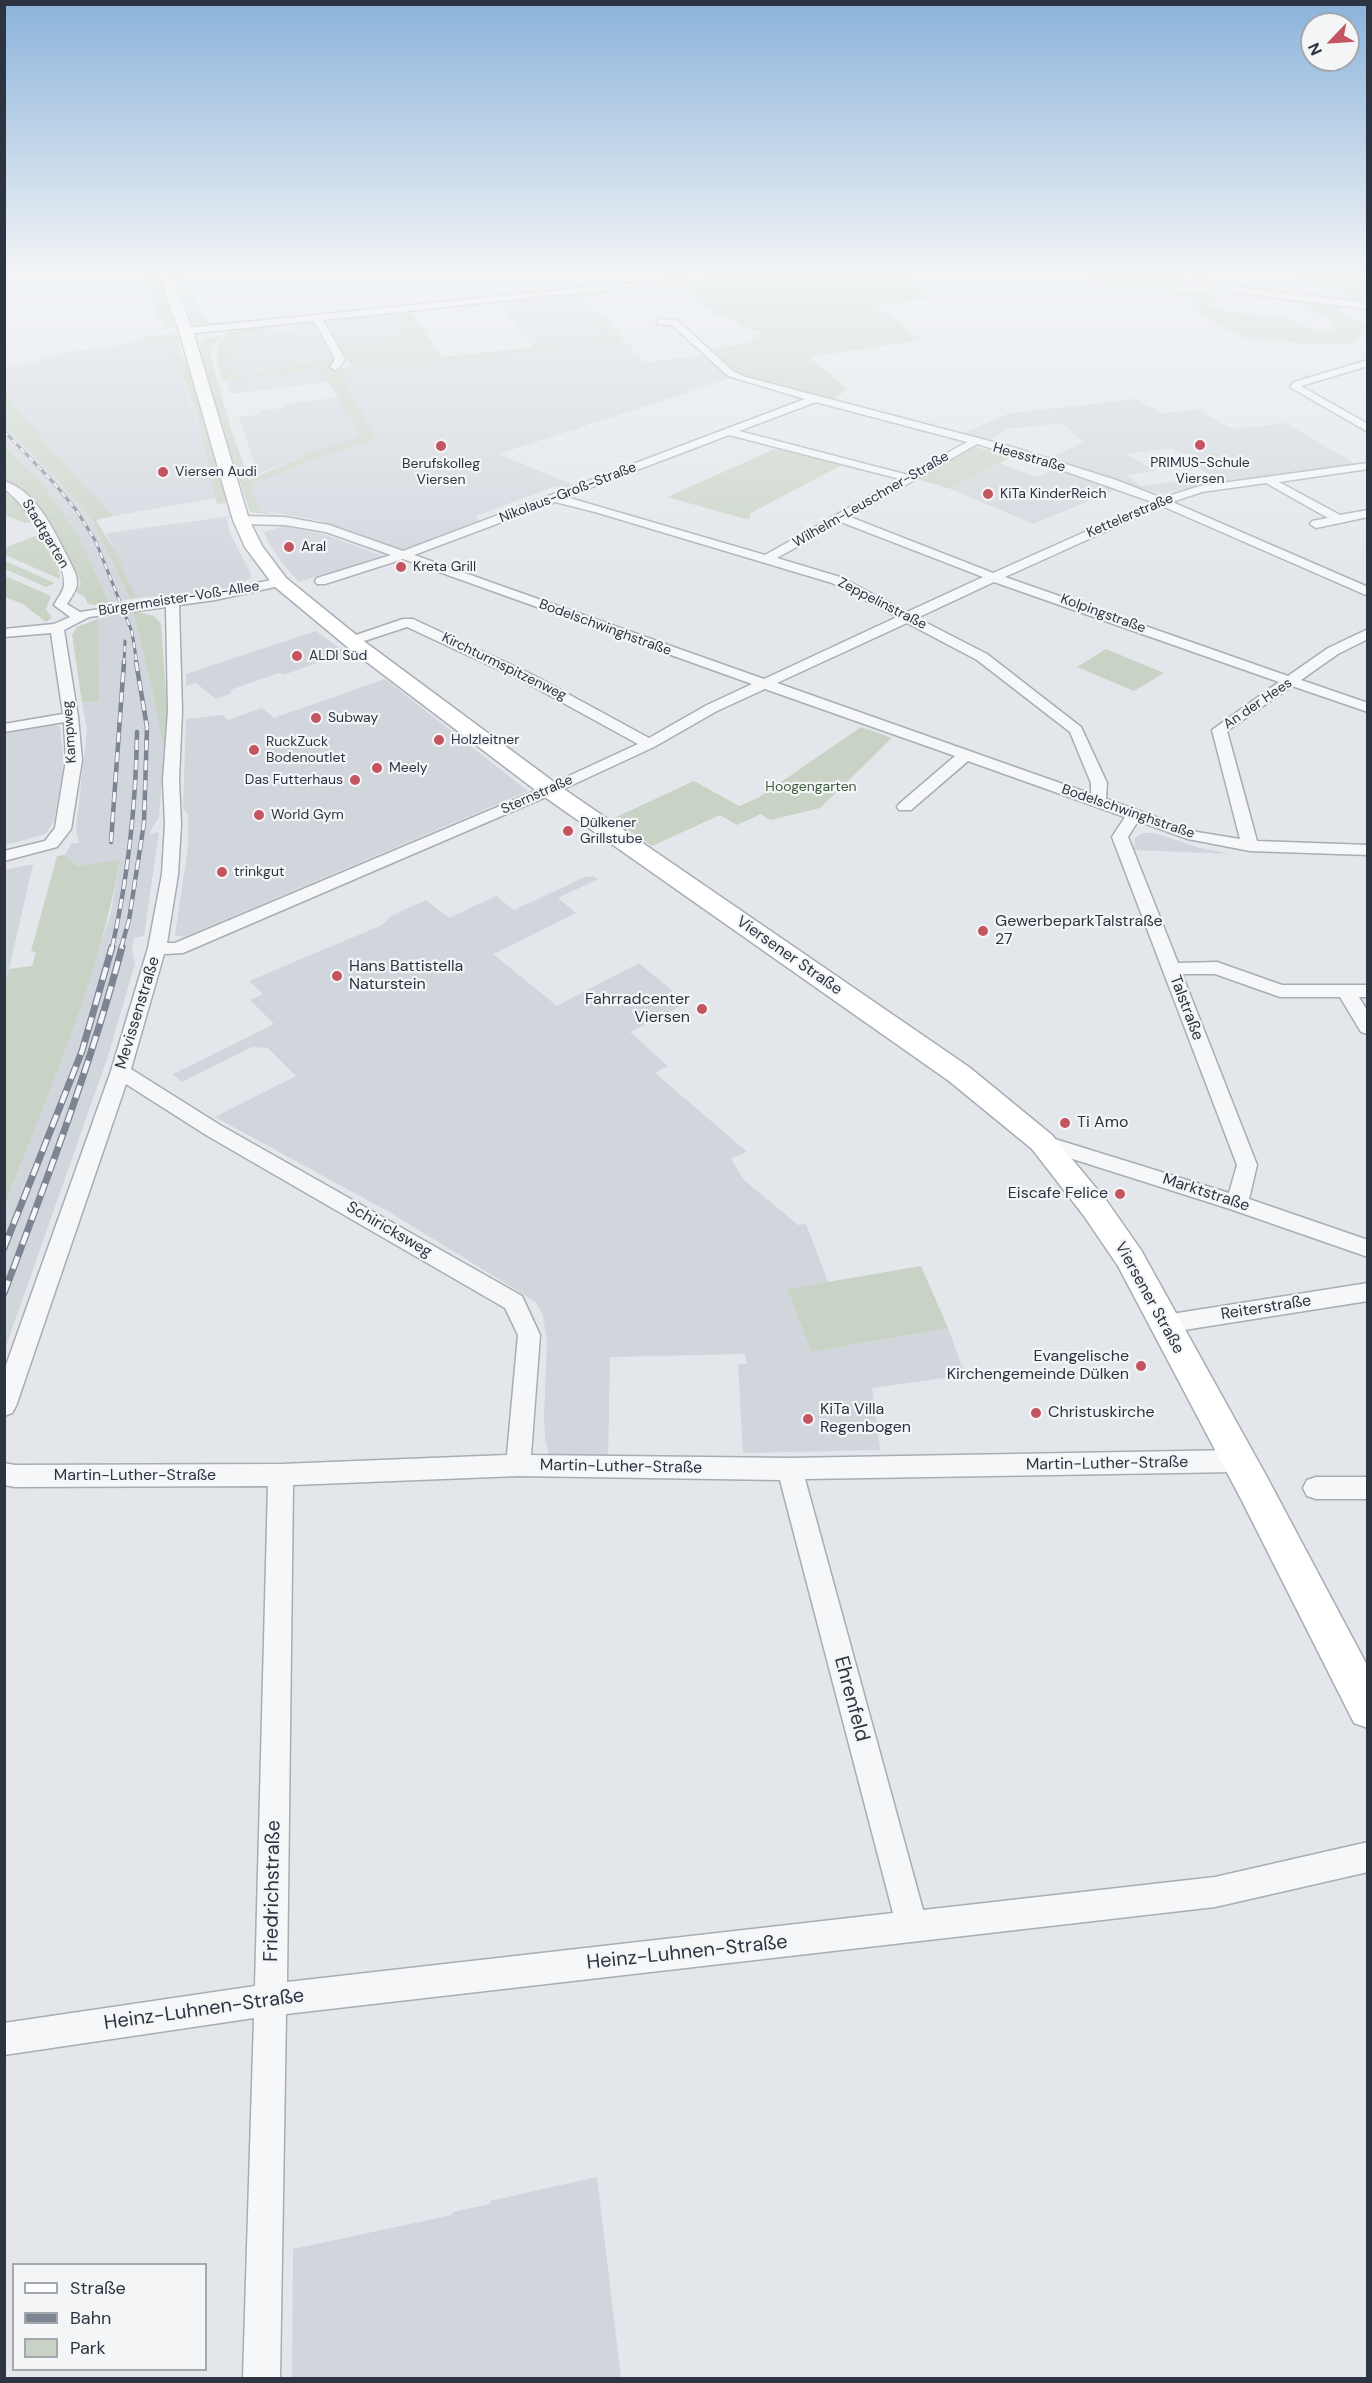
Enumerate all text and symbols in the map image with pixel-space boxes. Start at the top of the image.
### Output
north arrow [1300,12,1360,72]
text: N [1303,39,1327,59]
marker: PRIMUS-Schule Viersen [1193,438,1207,452]
marker: Berufskolleg Viersen [434,439,448,453]
street label: Heesstraße [991,440,1067,476]
street label: Wilhelm-Leuschner-Straße [790,448,952,552]
place label: PRIMUS-Schule Viersen [1150,455,1250,488]
place label: Berufskolleg Viersen [402,456,480,488]
street label: Nikolaus-Groß-Straße [497,459,639,527]
place label: Viersen Audi [175,464,257,480]
marker: Viersen Audi [156,465,170,479]
place label: KiTa KinderReich [1000,486,1106,502]
marker: KiTa KinderReich [981,487,995,501]
street label: Kettelerstraße [1084,490,1176,542]
street label: Stadtgarten [18,497,72,571]
place label: Aral [301,539,326,555]
marker: Aral [282,540,296,554]
place label: Kreta Grill [413,559,476,575]
marker: Kreta Grill [394,560,408,574]
street label: Zeppelinstraße [835,574,929,634]
street label: Bürgermeister-Voß-Allee [97,578,261,620]
street label: Kolpingstraße [1058,591,1148,637]
street label: Bodelschwinghstraße [537,596,673,660]
street label: Kirchturmspitzenweg [439,629,569,705]
place label: ALDI Süd [309,648,367,664]
marker: ALDI Süd [290,649,304,663]
street label: An der Hees [1220,675,1296,733]
street label: Kampweg [59,700,81,764]
place label: Subway [328,710,378,726]
marker: Subway [309,711,323,725]
place label: Holzleitner [451,732,519,748]
marker: Holzleitner [432,733,446,747]
place label: RuckZuck Bodenoutlet [266,734,346,766]
marker: RuckZuck Bodenoutlet [247,743,261,757]
place label: Meely [389,760,428,776]
marker: Meely [370,761,384,775]
place label: Das Futterhaus [245,772,343,788]
street label: Sternstraße [499,772,575,818]
marker: Das Futterhaus [348,773,362,787]
park label: Hoogengarten [765,779,857,795]
street label: Bodelschwinghstraße [1059,781,1197,843]
place label: World Gym [271,807,344,823]
marker: World Gym [252,808,266,822]
place label: Dülkener Grillstube [580,815,642,848]
marker: Dülkener Grillstube [561,824,575,838]
place label: trinkgut [234,864,284,880]
marker: trinkgut [215,865,229,879]
street label: Viersener Straße [732,912,846,1000]
place label: GewerbeparkTalstraße 27 [995,912,1163,950]
marker: GewerbeparkTalstraße 27 [976,924,990,938]
street label: Mevissenstraße [112,954,164,1072]
place label: Hans Battistella Naturstein [349,957,463,995]
marker: Hans Battistella Naturstein [330,969,344,983]
street label: Talstraße [1165,973,1207,1043]
place label: Fahrradcenter Viersen [585,990,690,1028]
marker: Fahrradcenter Viersen [695,1002,709,1016]
place label: Ti Amo [1077,1113,1128,1133]
marker: Ti Amo [1058,1116,1072,1130]
street label: Marktstraße [1160,1170,1252,1216]
place label: Eiscafe Felice [1008,1184,1108,1204]
marker: Eiscafe Felice [1113,1187,1127,1201]
street label: Schiricksweg [343,1198,435,1262]
street label: Viersener Straße [1110,1239,1188,1357]
street label: Reiterstraße [1220,1291,1312,1325]
place label: Evangelische Kirchengemeinde Dülken [947,1347,1129,1385]
marker: Evangelische Kirchengemeinde Dülken [1134,1359,1148,1373]
place label: KiTa Villa Regenbogen [820,1400,911,1438]
place label: Christuskirche [1048,1403,1155,1423]
marker: Christuskirche [1029,1406,1043,1420]
marker: KiTa Villa Regenbogen [801,1412,815,1426]
street label: Martin-Luther-Straße [1026,1453,1188,1475]
street label: Martin-Luther-Straße [540,1456,702,1478]
street label: Martin-Luther-Straße [54,1466,216,1486]
street label: Ehrenfeld [828,1654,874,1744]
street label: Friedrichstraße [260,1820,286,1962]
street label: Heinz-Luhnen-Straße [585,1931,789,1975]
street label: Heinz-Luhnen-Straße [102,1984,306,2036]
legend [12,2263,207,2371]
text: Straße [70,2276,126,2300]
text: Bahn [70,2306,111,2330]
text: Park [70,2336,106,2360]

